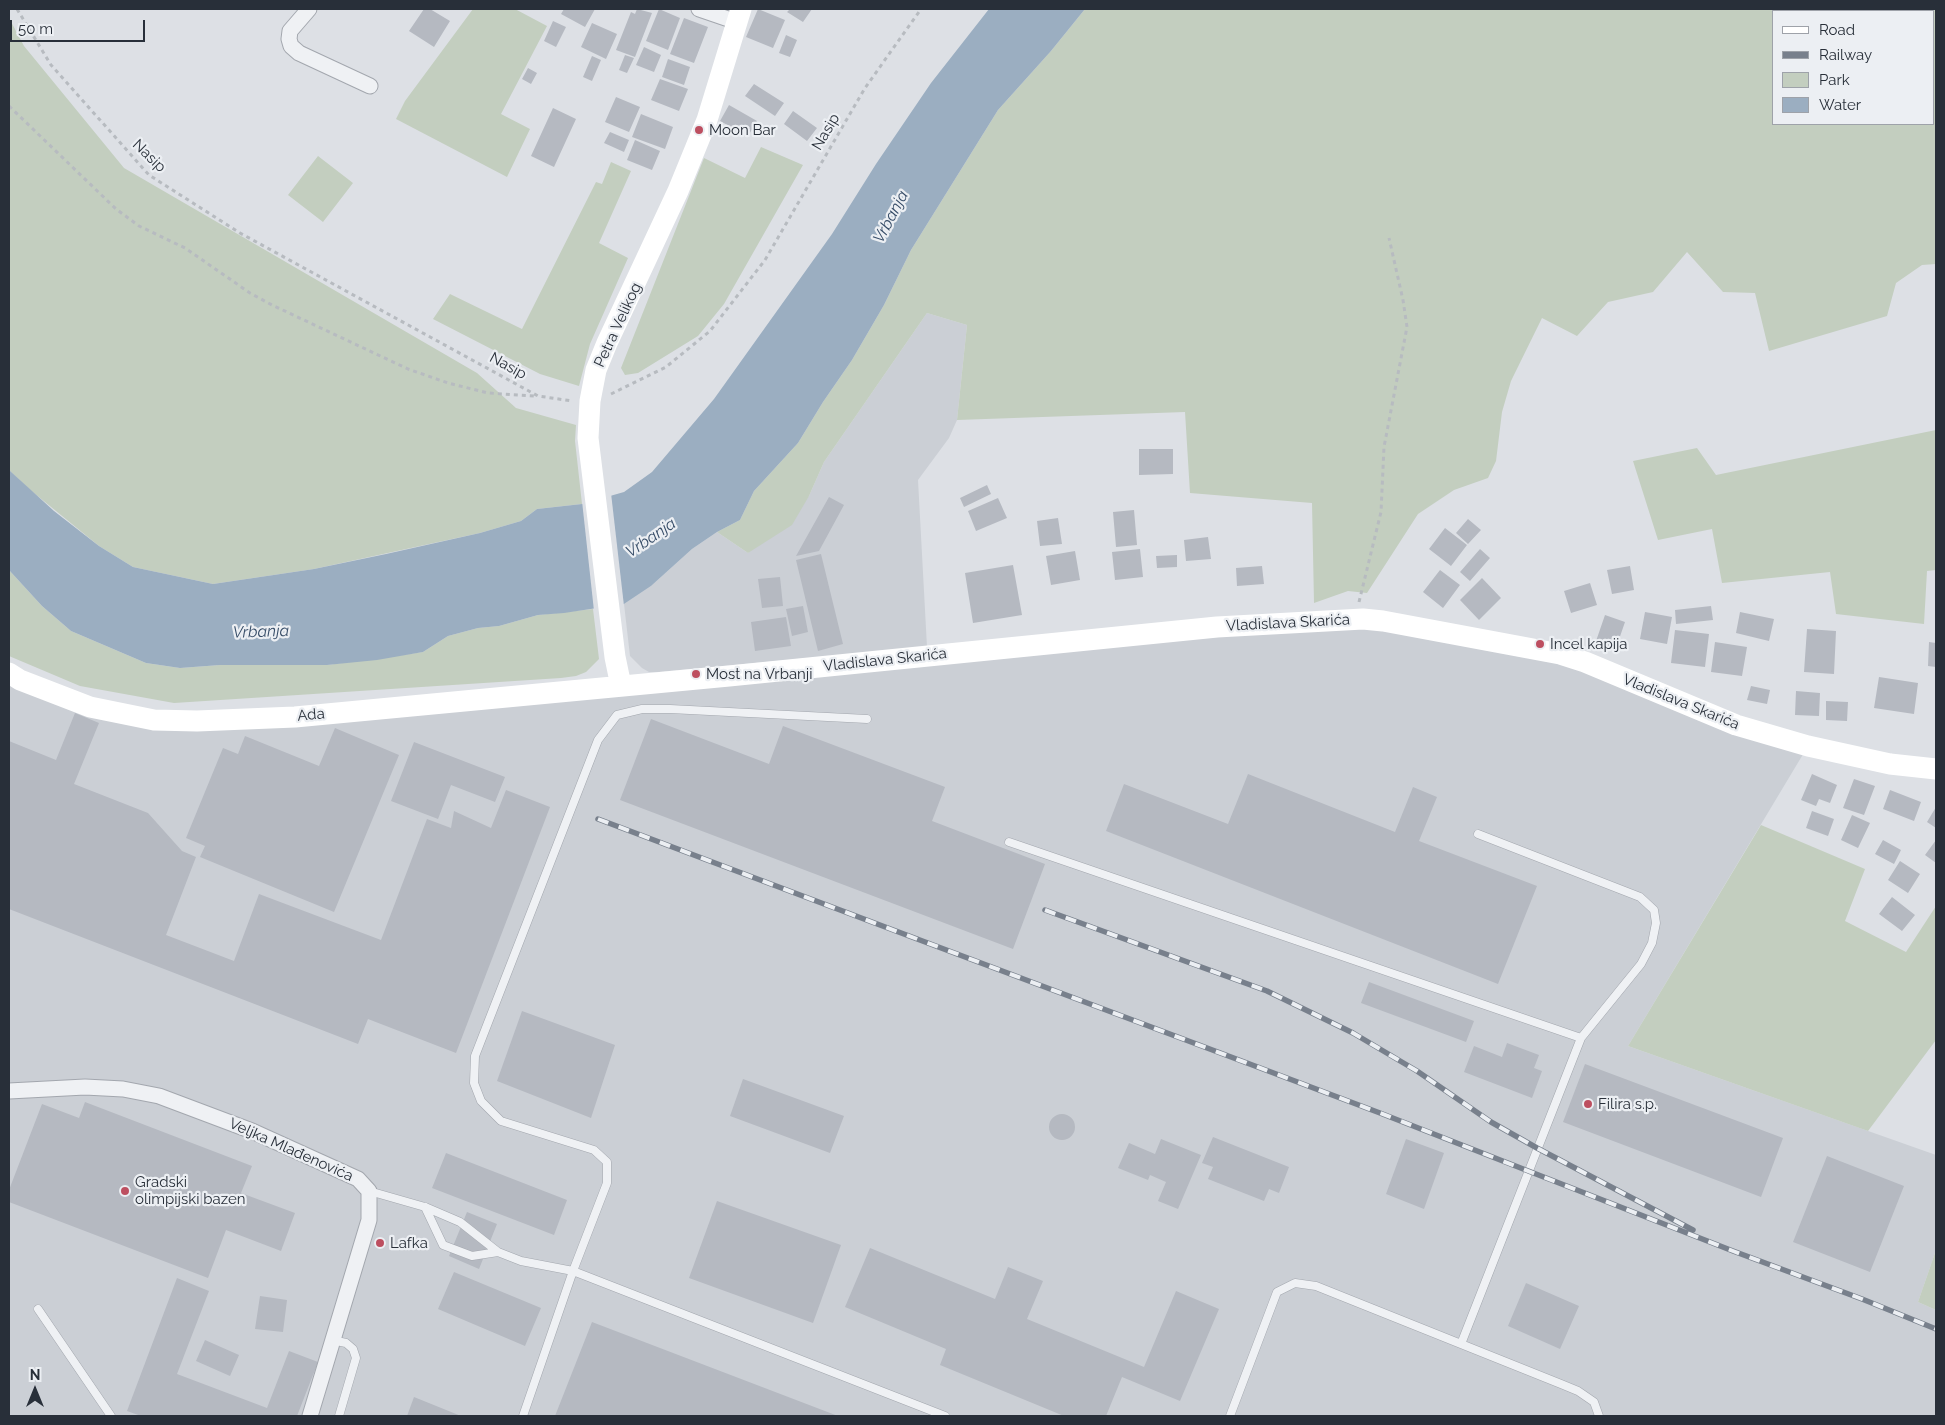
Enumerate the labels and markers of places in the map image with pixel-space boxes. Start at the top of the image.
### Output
place label: Moon Bar [709,121,776,139]
marker: Moon Bar [693,124,705,136]
place label: Incel kapija [1550,635,1628,653]
marker: Incel kapija [1534,638,1546,650]
place label: Most na Vrbanji [706,665,812,683]
marker: Most na Vrbanji [690,668,702,680]
place label: Filira s.p. [1598,1095,1657,1113]
marker: Filira s.p. [1582,1098,1594,1110]
place label: Gradski olimpijski bazen [135,1173,245,1208]
marker: Gradski olimpijski bazen [119,1185,131,1197]
place label: Lafka [390,1234,428,1252]
marker: Lafka [374,1237,386,1249]

